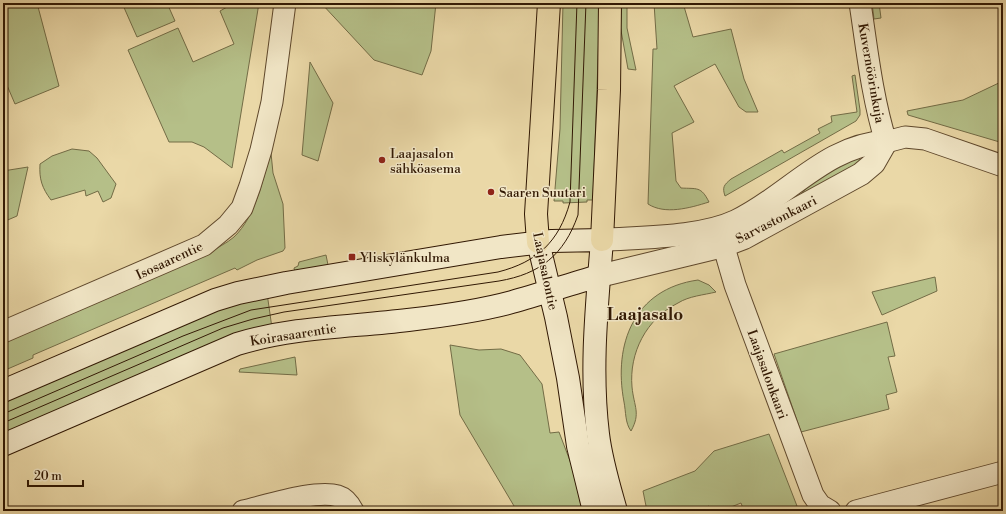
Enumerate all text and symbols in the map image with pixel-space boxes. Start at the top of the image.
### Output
street label: Kuvernöörinkuja [854,22,888,125]
place label: Laajasalon sähköasema [390,146,461,177]
marker: Laajasalon sähköasema [377,155,387,165]
place label: Saaren Suutari [499,185,586,201]
marker: Saaren Suutari [486,187,496,197]
street label: Sarvastonkaari [733,193,820,247]
street label: Laajasalontie [529,231,561,312]
street label: Isosaarentie [133,238,206,283]
place label: Yliskylänkulma [359,250,450,266]
marker: Yliskylänkulma [347,252,357,262]
district label: Laajasalo [607,304,683,326]
street label: Koirasaarentie [249,320,338,350]
street label: Laajasalonkaari [743,327,791,421]
scale bar [28,462,83,488]
text: 20 m [34,469,62,484]

